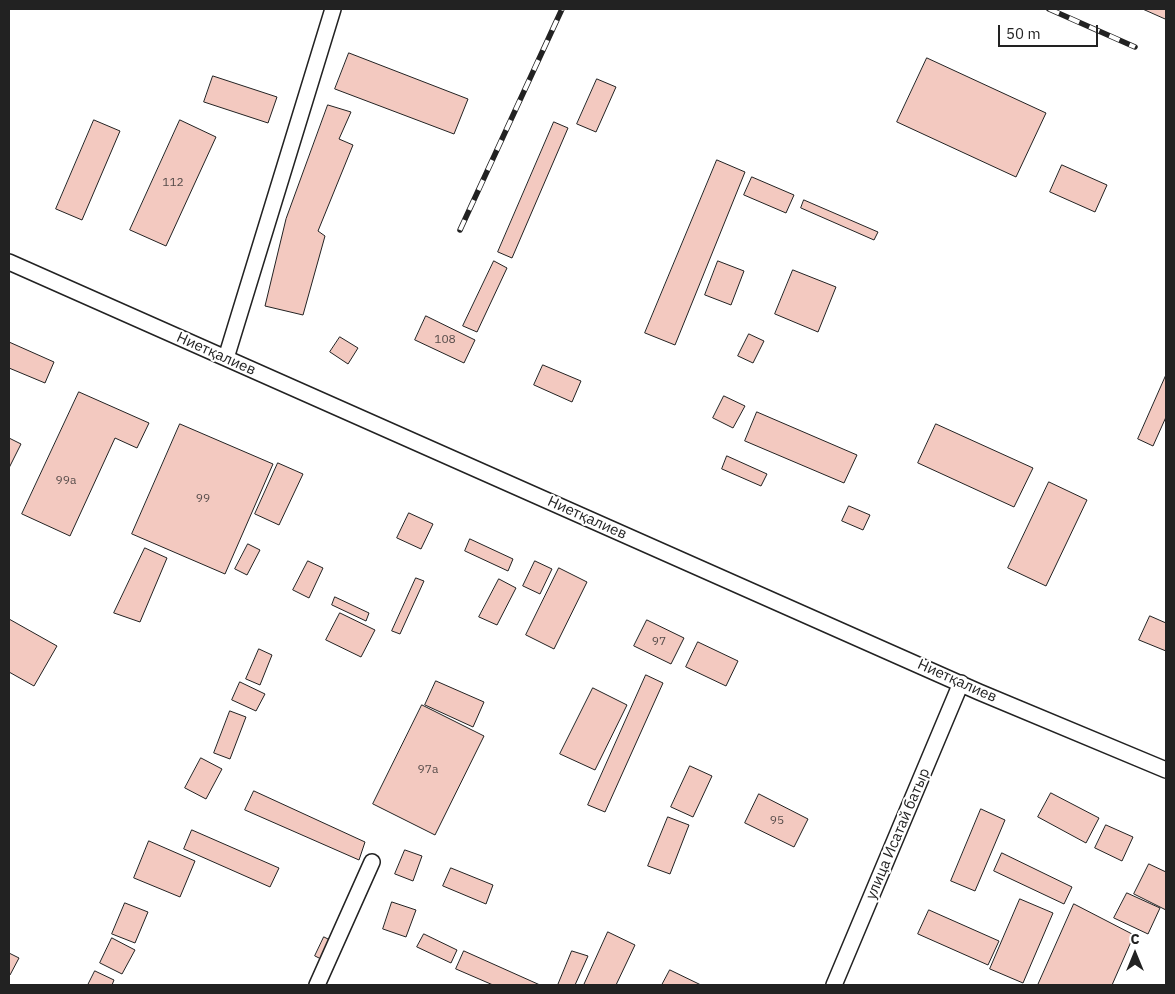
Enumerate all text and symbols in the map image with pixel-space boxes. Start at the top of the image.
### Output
scale bar [1000,15,1100,47]
text: 50 m [1006,24,1041,43]
house number: 112 [162,176,184,190]
street label: Ниетқалиев [174,329,258,379]
house number: 108 [434,333,456,347]
house number: 99а [56,474,76,488]
house number: 99 [196,492,210,506]
street label: Ниетқалиев [545,493,629,543]
house number: 97 [652,635,666,649]
street label: Ниетқалиев [915,656,999,706]
house number: 97а [418,763,438,777]
street label: улица Исатай батыр [862,766,934,902]
house number: 95 [770,814,784,828]
north arrow [1110,929,1160,979]
text: С [1130,930,1140,948]

